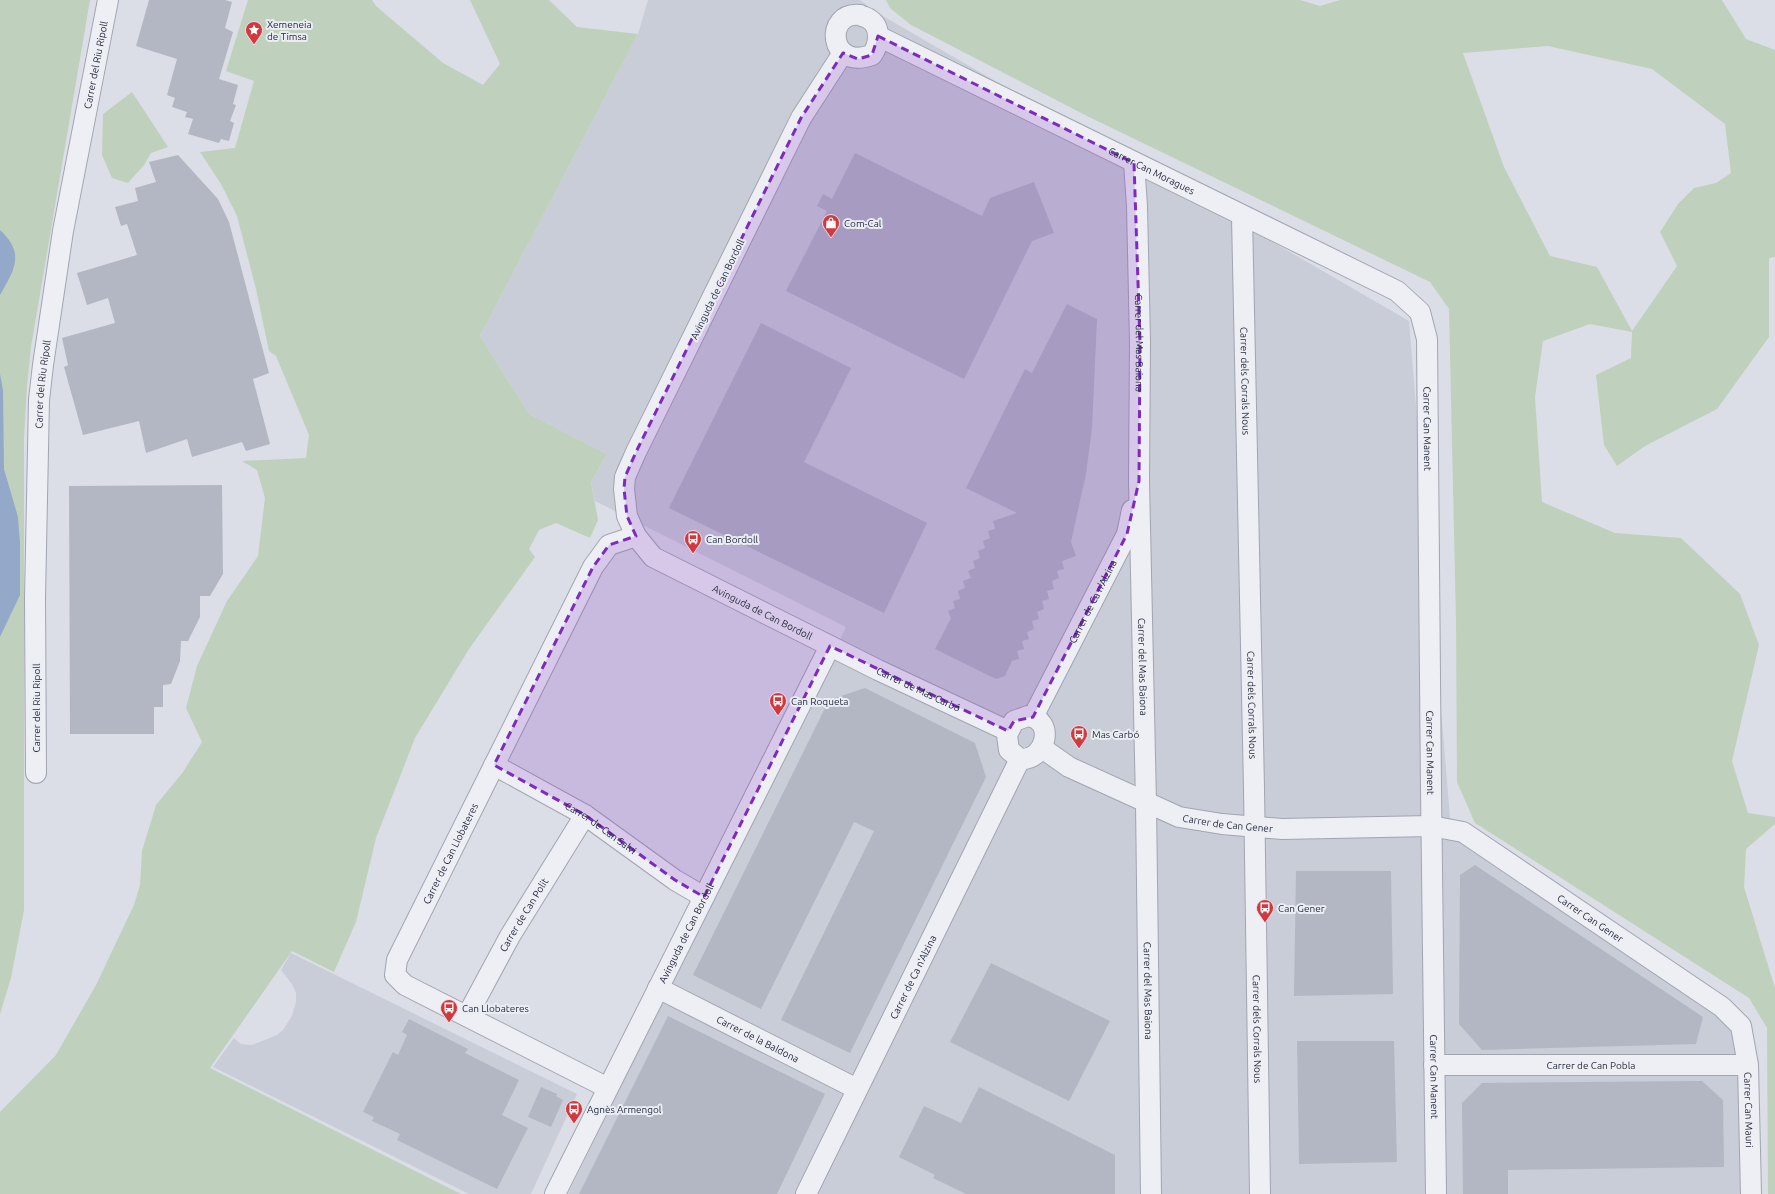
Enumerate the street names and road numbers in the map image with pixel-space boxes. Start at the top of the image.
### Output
street label: Carrer del Riu Ripoll [82,20,110,110]
street label: Carrer Can Moragues [1107,145,1196,197]
street label: Avinguda de Can Bordoll [688,237,747,341]
street label: Carrer del Mas Baiona [1133,294,1145,392]
street label: Carrer dels Corrals Nous [1238,327,1252,435]
street label: Carrer del Riu Ripoll [33,339,53,429]
street label: Carrer Can Manent [1421,386,1433,471]
street label: Carrer de Ca n'Alzina [1067,558,1119,645]
street label: Avinguda de Can Bordoll [711,583,814,642]
street label: Carrer del Mas Baiona [1136,618,1149,716]
street label: Carrer dels Corrals Nous [1245,651,1258,759]
street label: Carrer del Riu Ripoll [31,663,42,753]
street label: Carrer de Mas Carbó [875,665,962,714]
street label: Carrer Can Manent [1424,710,1436,795]
street label: Carrer de Can Salvi [563,800,638,856]
street label: Carrer de Can Llobateres [421,801,480,906]
street label: Carrer de Can Gener [1182,813,1273,834]
street label: Carrer de Can Polit [498,876,551,954]
street label: Avinguda de Can Bordoll [657,881,716,985]
street label: Carrer Can Gener [1555,892,1625,945]
street label: Carrer de Ca n'Alzina [888,933,939,1021]
street label: Carrer del Mas Baiona [1142,942,1154,1040]
street label: Carrer dels Corrals Nous [1251,975,1263,1083]
street label: Carrer de la Baldona [715,1014,801,1065]
street label: Carrer Can Manent [1428,1034,1440,1119]
street label: Carrer de Can Pobla [1547,1060,1635,1071]
street label: Carrer Can Mauri [1742,1072,1755,1148]

